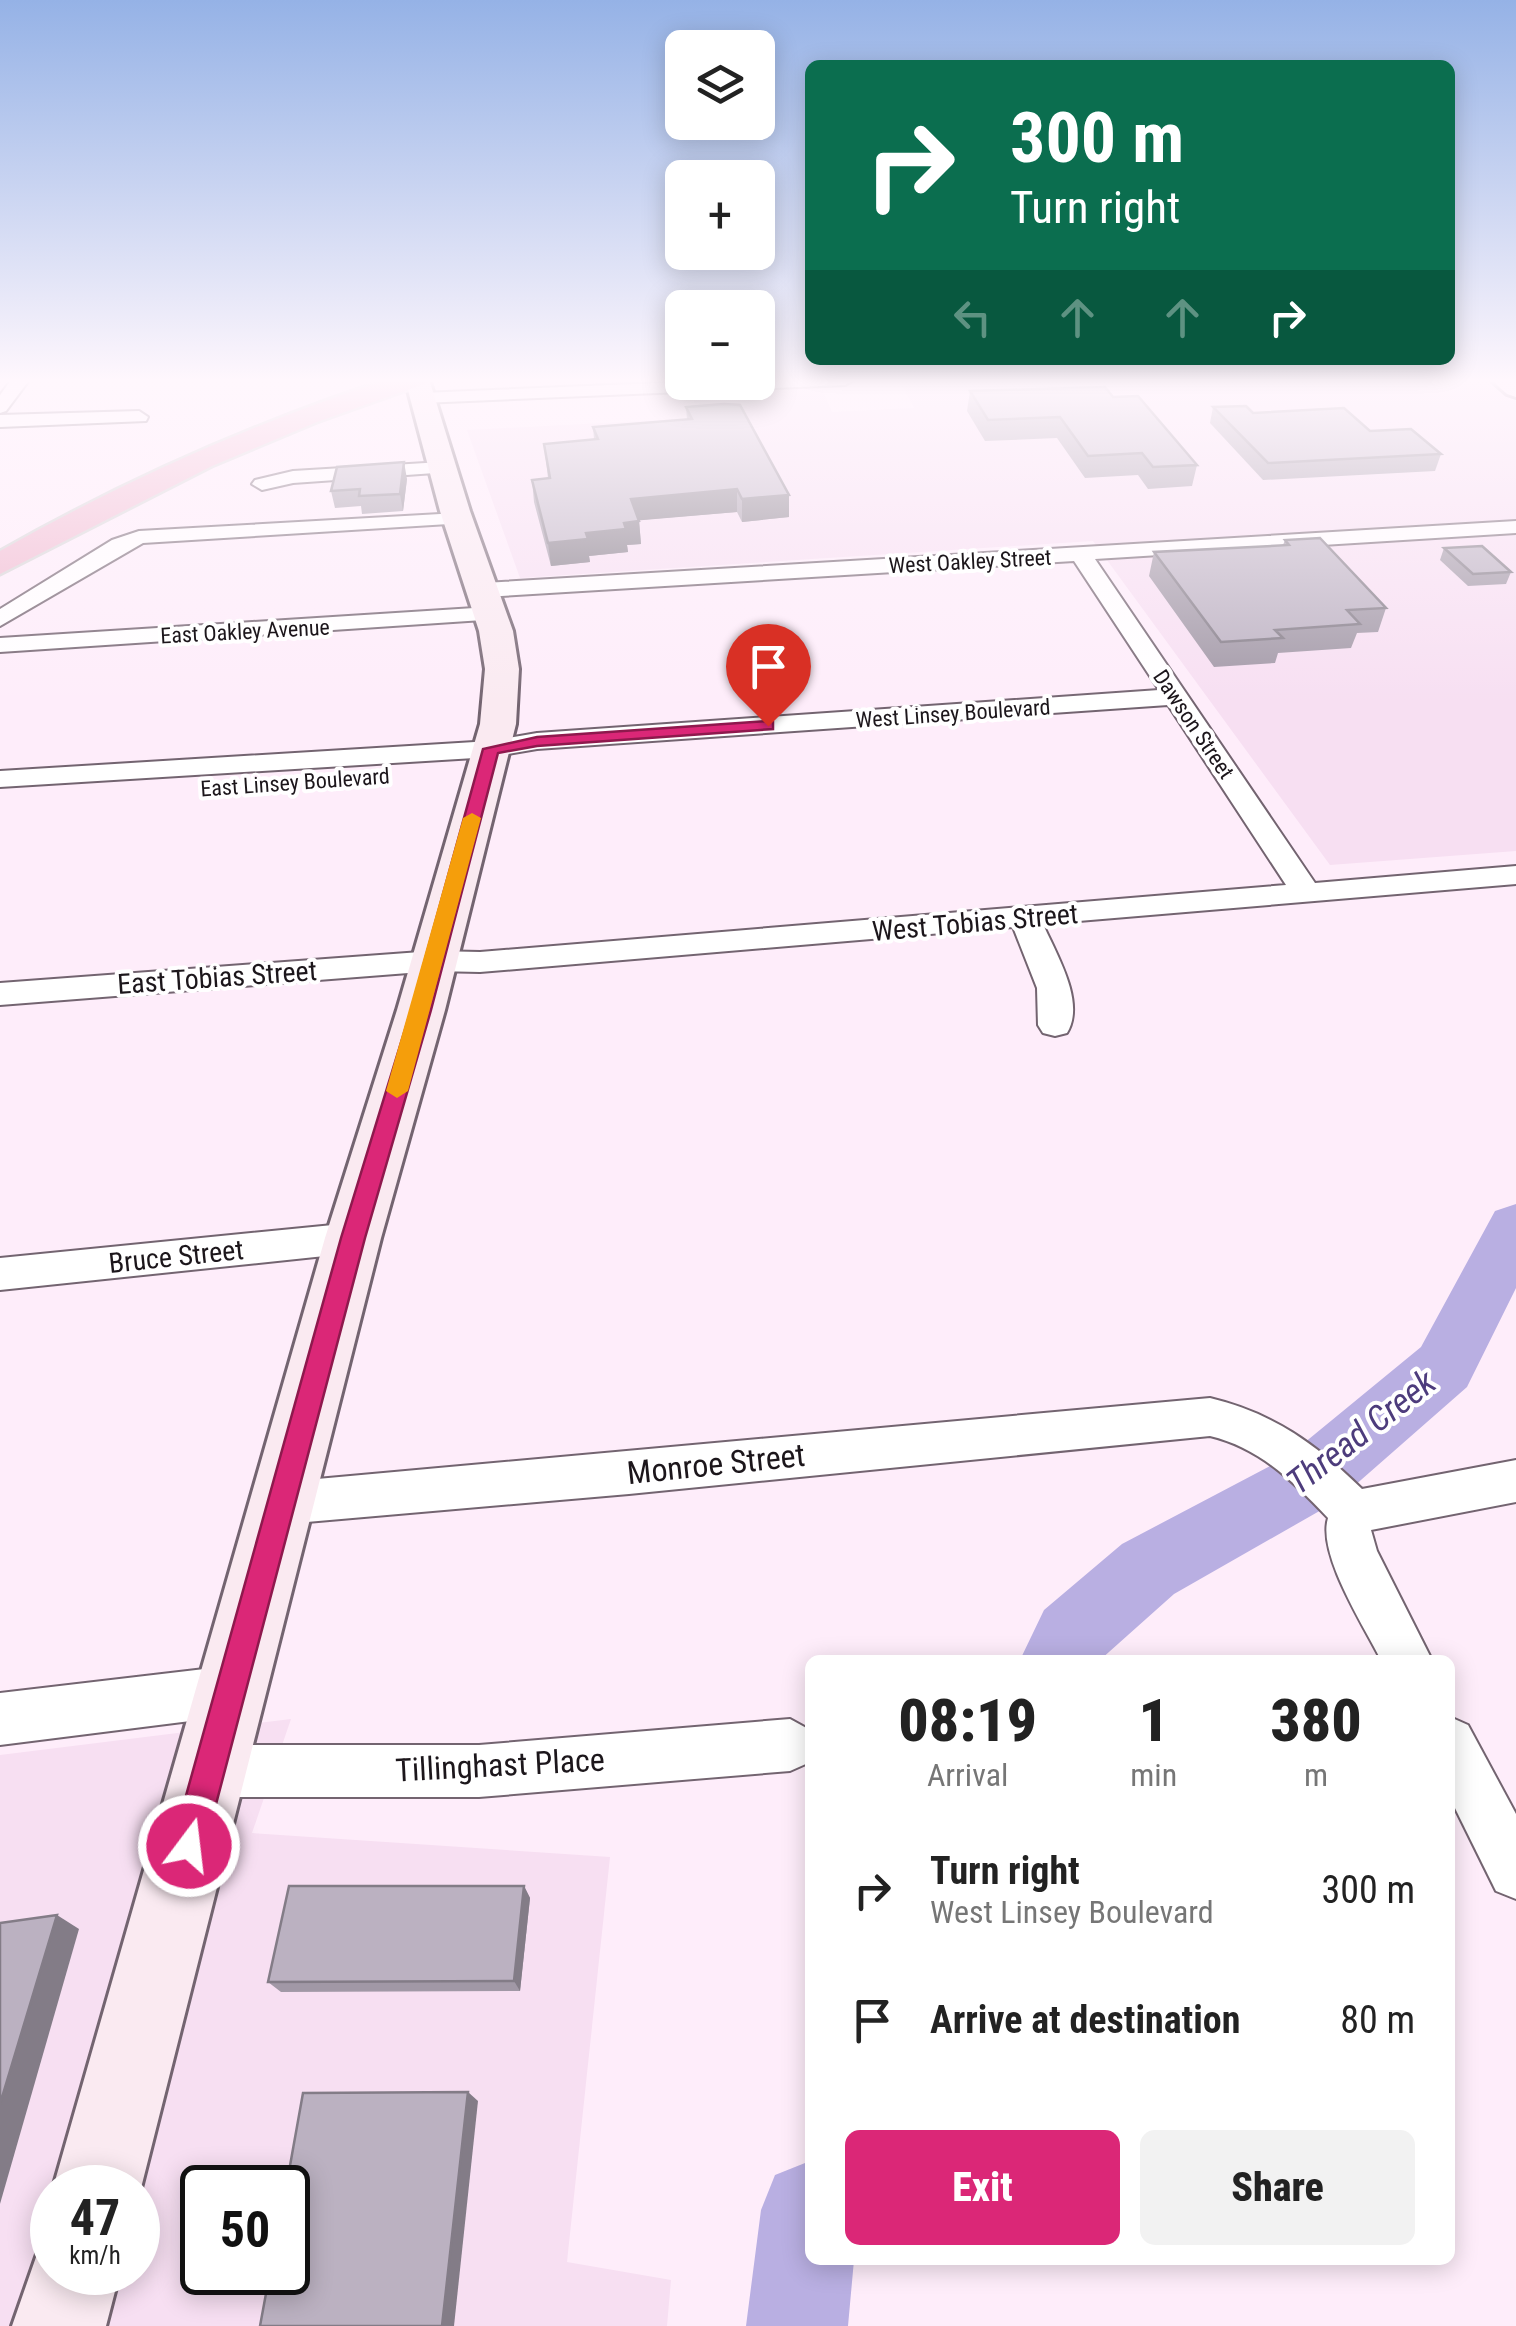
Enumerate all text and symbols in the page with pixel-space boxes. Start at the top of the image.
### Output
map controls [665,30,775,400]
button: layers [665,30,775,140]
text: 300 m [1010,97,1184,179]
icon: right [845,100,975,230]
button: + [665,160,775,270]
text: Turn right [1010,181,1180,234]
button: − [665,290,775,400]
icon: left [945,290,1000,345]
icon: ahead [1050,290,1105,345]
icon: ahead [1155,290,1210,345]
icon: right [1260,290,1315,345]
street label: West Oakley Street [888,545,1052,578]
street label: East Oakley Avenue [160,615,330,648]
pin [726,624,811,727]
icon: arrive [741,639,796,694]
street label: Dawson Street [1148,665,1239,783]
street label: West Linsey Boulevard [855,694,1051,733]
street label: East Linsey Boulevard [200,763,391,802]
street label: West Tobias Street [871,897,1079,948]
street label: East Tobias Street [116,954,318,1001]
street label: Bruce Street [107,1233,245,1280]
water label: Thread Creek [1279,1361,1444,1503]
street label: Monroe Street [625,1436,807,1492]
text: 08:19 [898,1685,1037,1756]
text: 1 [1138,1685,1169,1756]
text: 380 [1270,1685,1362,1756]
street label: Tillinghast Place [394,1741,606,1789]
text: Arrival [927,1756,1008,1794]
text: min [1130,1756,1177,1794]
text: m [1304,1756,1328,1794]
position arrow [137,1794,241,1898]
text: Turn right [930,1849,1080,1893]
icon: right [845,1863,900,1918]
text: 300 m [1321,1868,1415,1912]
text: West Linsey Boulevard [930,1893,1214,1931]
icon: arrive [845,1993,900,2048]
text: Arrive at destination [930,1998,1240,2042]
text: 80 m [1340,1998,1415,2042]
button: Exit [845,2130,1120,2245]
button: Share [1140,2130,1415,2245]
speed limit sign: 50 [180,2165,310,2295]
text: 47 [70,2189,120,2247]
text: km/h [69,2241,121,2270]

